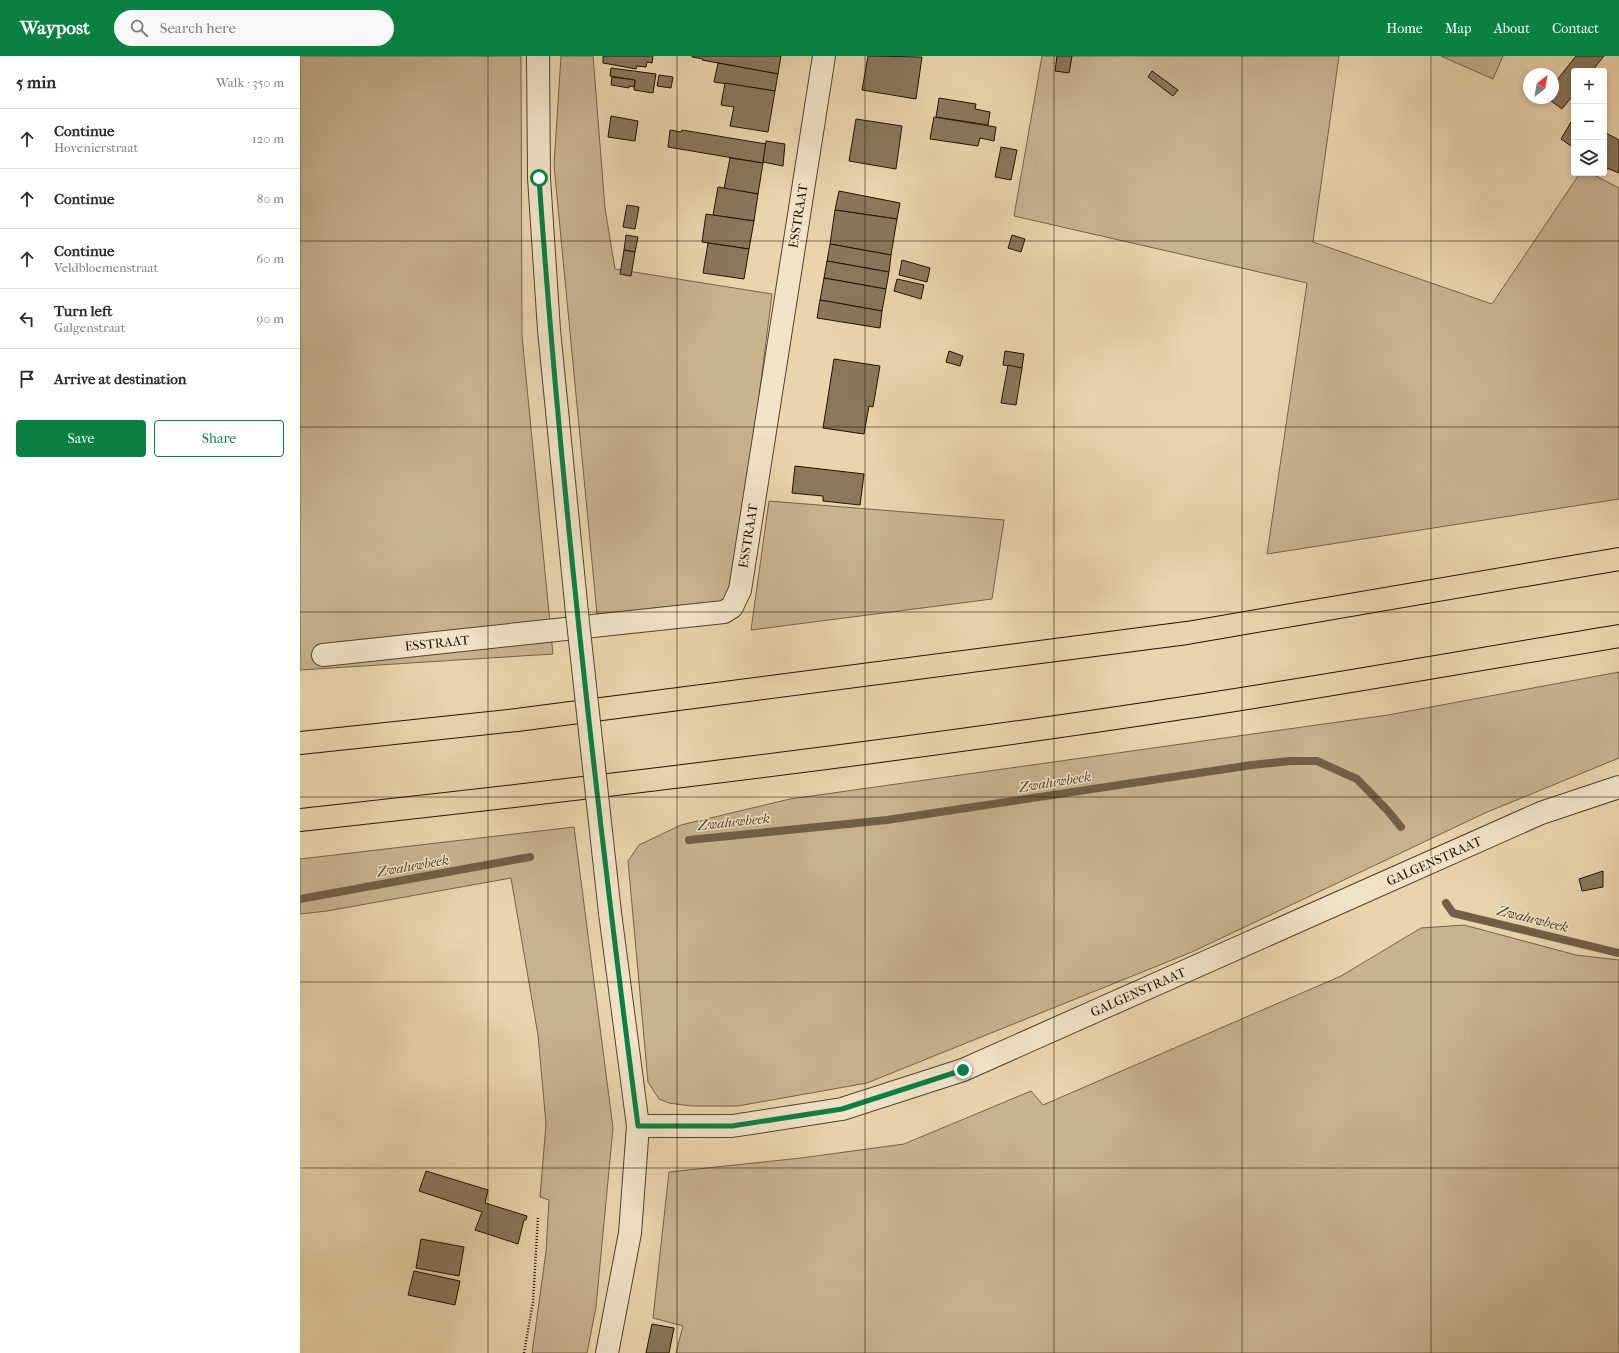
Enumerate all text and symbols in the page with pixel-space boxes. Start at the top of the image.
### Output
search box [114,10,394,46]
text: Waypost [20,17,90,39]
icon: search [128,17,150,39]
text: Search here [160,19,236,37]
text: Home [1386,20,1423,37]
text: Map [1445,20,1472,37]
text: About [1494,20,1530,37]
text: Contact [1552,20,1599,37]
north arrow [1523,68,1559,104]
map controls [1571,68,1607,176]
button: + [1571,68,1607,104]
text: 5 min [16,72,56,92]
text: Walk · 350 m [216,75,284,90]
button: − [1571,104,1607,140]
text: Continue [54,122,114,140]
icon: ahead [16,128,38,150]
text: 120 m [252,131,284,146]
text: Hovenierstraat [54,140,138,155]
button: layers [1571,140,1607,176]
route start [530,169,548,187]
street label: ESSTRAAT [786,183,811,249]
icon: ahead [16,188,38,210]
text: Continue [54,190,114,208]
text: 80 m [257,191,284,206]
text: Continue [54,242,114,260]
icon: ahead [16,248,38,270]
text: 60 m [256,251,284,266]
text: Veldbloemenstraat [54,260,158,275]
text: Turn left [54,302,112,320]
icon: left [16,308,38,330]
text: 90 m [256,311,284,326]
text: Galgenstraat [54,320,125,335]
icon: arrive [16,368,38,390]
text: Arrive at destination [54,370,186,388]
button: Save [16,420,146,457]
button: Share [154,420,284,457]
street label: ESSTRAAT [736,503,761,569]
street label: ESSTRAAT [404,632,470,654]
water label: Zwaluwbeek [1017,768,1092,796]
water label: Zwaluwbeek [696,810,771,834]
street label: GALGENSTRAAT [1384,833,1484,889]
water label: Zwaluwbeek [375,851,450,881]
water label: Zwaluwbeek [1495,902,1570,936]
street label: GALGENSTRAAT [1088,964,1188,1020]
route end [954,1061,972,1079]

